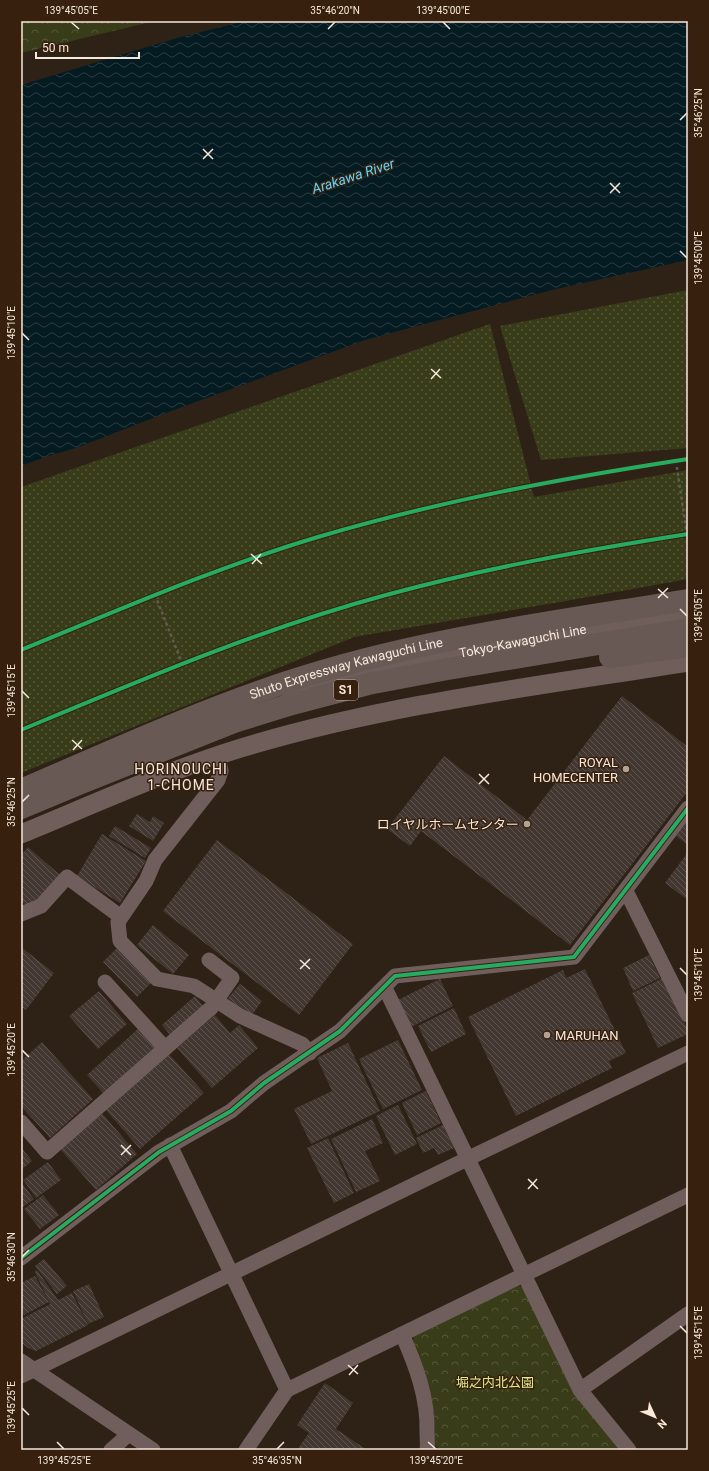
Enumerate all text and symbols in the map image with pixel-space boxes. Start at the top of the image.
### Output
text: 139°45'05"E [44,5,98,16]
text: 35°46'20"N [310,5,360,16]
text: 139°45'00"E [416,5,470,16]
scale bar [36,34,139,60]
text: 50 m [42,41,69,55]
text: 35°46'25"N [693,88,704,138]
water label: Arakawa River [309,155,397,197]
text: 139°45'00"E [693,231,704,285]
text: 139°45'10"E [6,306,17,360]
text: 139°45'05"E [693,589,704,643]
street label: Tokyo-Kawaguchi Line [458,621,588,661]
street label: Shuto Expressway Kawaguchi Line [248,635,444,702]
text: 139°45'15"E [6,664,17,718]
road number: S1 [334,680,358,700]
place label: ROYAL HOMECENTER [533,755,618,785]
district label: HORINOUCHI 1-CHOME [134,761,228,793]
marker: ROYAL HOMECENTER [621,764,631,774]
text: 35°46'25"N [6,777,17,827]
place label: ロイヤルホームセンター [377,817,519,832]
marker: ロイヤルホームセンター [522,819,532,829]
text: 139°45'10"E [693,948,704,1002]
text: 139°45'20"E [6,1023,17,1077]
place label: MARUHAN [555,1028,619,1043]
marker: MARUHAN [542,1030,552,1040]
text: 35°46'30"N [6,1232,17,1282]
text: 139°45'15"E [693,1306,704,1360]
park label: 堀之内北公園 [456,1375,534,1390]
text: 139°45'25"E [6,1381,17,1435]
north arrow [635,1397,675,1437]
text: N [654,1416,669,1431]
text: 139°45'25"E [37,1455,91,1466]
text: 35°46'35"N [252,1455,302,1466]
text: 139°45'20"E [409,1455,463,1466]

